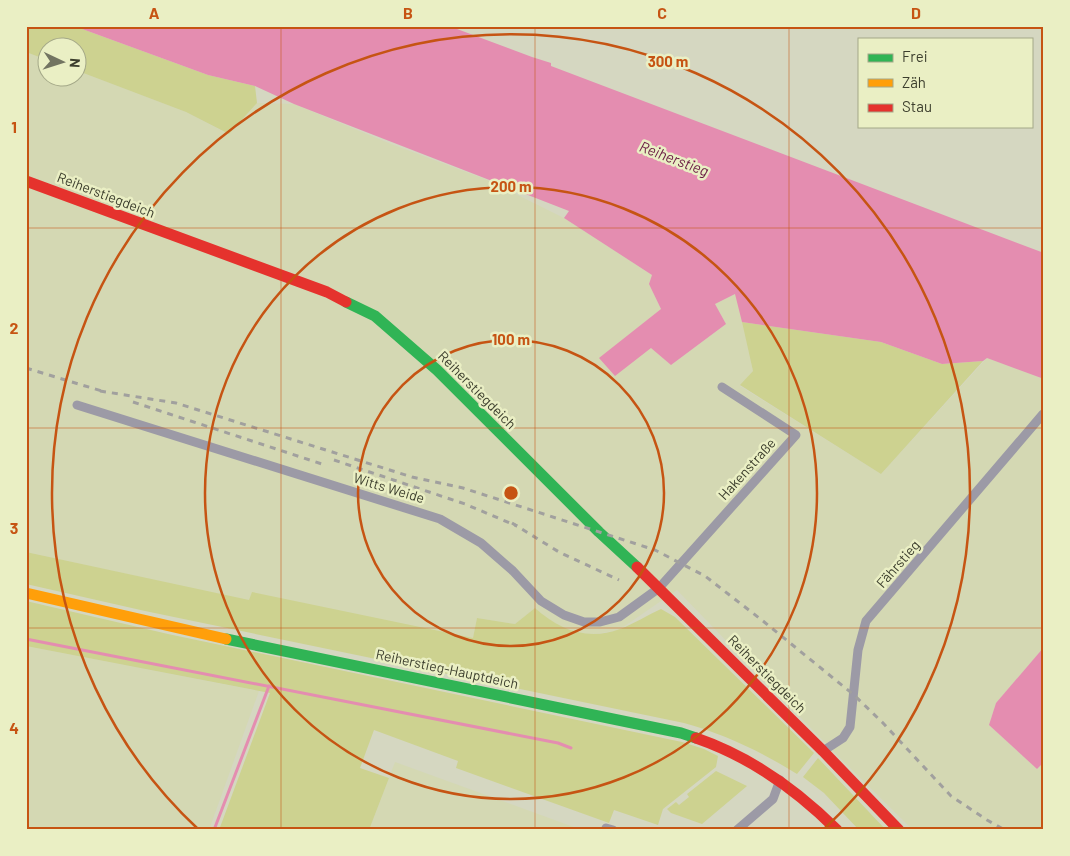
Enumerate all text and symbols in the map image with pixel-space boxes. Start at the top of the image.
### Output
text: A [149,3,160,22]
text: B [403,3,413,22]
text: C [657,3,667,22]
text: D [911,3,921,22]
north arrow [38,38,88,88]
legend [858,38,1032,128]
text: Frei [902,47,928,65]
text: 300 m [648,52,688,70]
text: N [67,58,84,68]
text: Zäh [902,73,926,91]
text: Stau [902,97,932,115]
text: 1 [11,117,17,136]
water label: Reiherstieg [637,137,712,180]
street label: Reiherstiegdeich [55,168,157,221]
text: 200 m [490,177,532,195]
text: 2 [10,318,19,337]
text: 100 m [492,330,530,348]
street label: Reiherstiegdeich [435,347,520,432]
street label: Hakenstraße [714,434,779,503]
street label: Witts Weide [352,469,427,506]
centre of rings [502,484,520,502]
text: 3 [10,518,18,537]
street label: Fährstieg [872,536,923,591]
street label: Reiherstiegdeich [725,631,810,716]
street label: Reiherstieg-Hauptdeich [374,645,520,692]
text: 4 [9,718,19,737]

